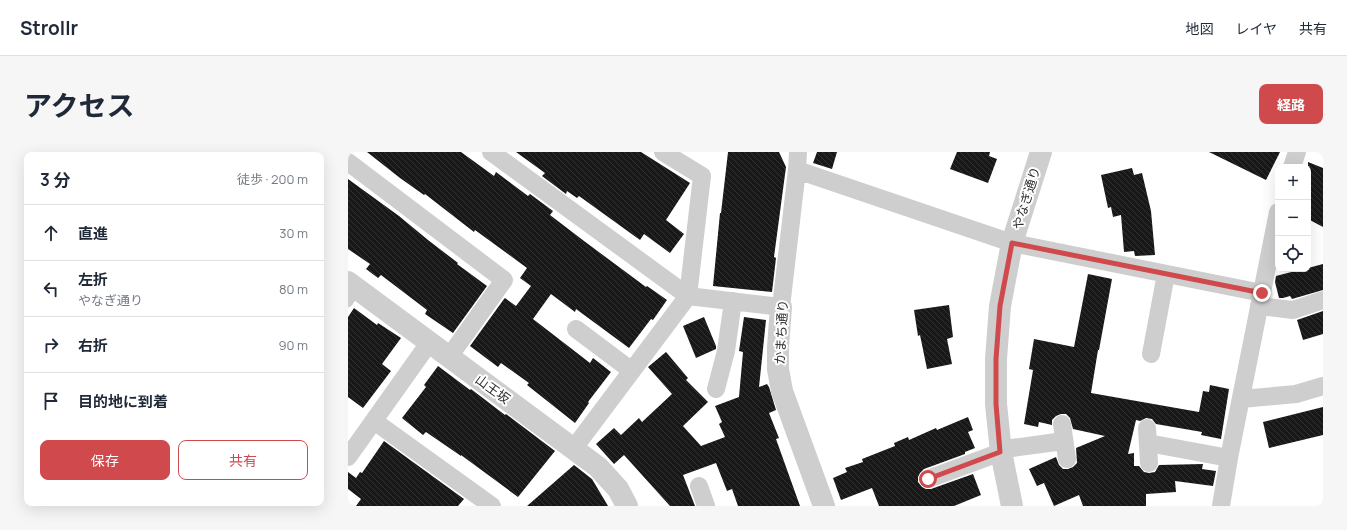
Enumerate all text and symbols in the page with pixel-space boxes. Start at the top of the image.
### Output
text: Strollr [20,15,78,41]
text: 地図 [1185,19,1213,38]
text: レイヤ [1235,19,1277,38]
text: 共有 [1299,19,1327,38]
button: 経路 [1259,84,1323,124]
text: アクセス [24,86,135,124]
street label: やなぎ通り [1008,164,1044,232]
map controls [1275,164,1311,272]
button: + [1275,164,1311,200]
text: 3 分 [40,168,70,191]
text: 徒歩 · 200 m [237,170,308,188]
button: − [1275,200,1311,236]
icon: ahead [40,222,62,244]
text: 直進 [78,223,108,244]
text: 30 m [279,224,308,242]
button: locate [1275,236,1311,272]
text: 左折 [78,269,108,290]
icon: left [40,278,62,300]
text: 80 m [279,280,308,298]
route end [1253,284,1271,302]
text: やなぎ通り [78,291,143,309]
street label: かまち通り [770,299,792,365]
icon: right [40,334,62,356]
text: 右折 [78,335,108,356]
text: 90 m [278,336,308,354]
street label: 山王坂 [472,370,514,408]
icon: arrive [40,390,62,412]
text: 目的地に到着 [78,391,168,412]
button: 保存 [40,440,170,480]
button: 共有 [178,440,308,480]
route start [919,470,937,488]

